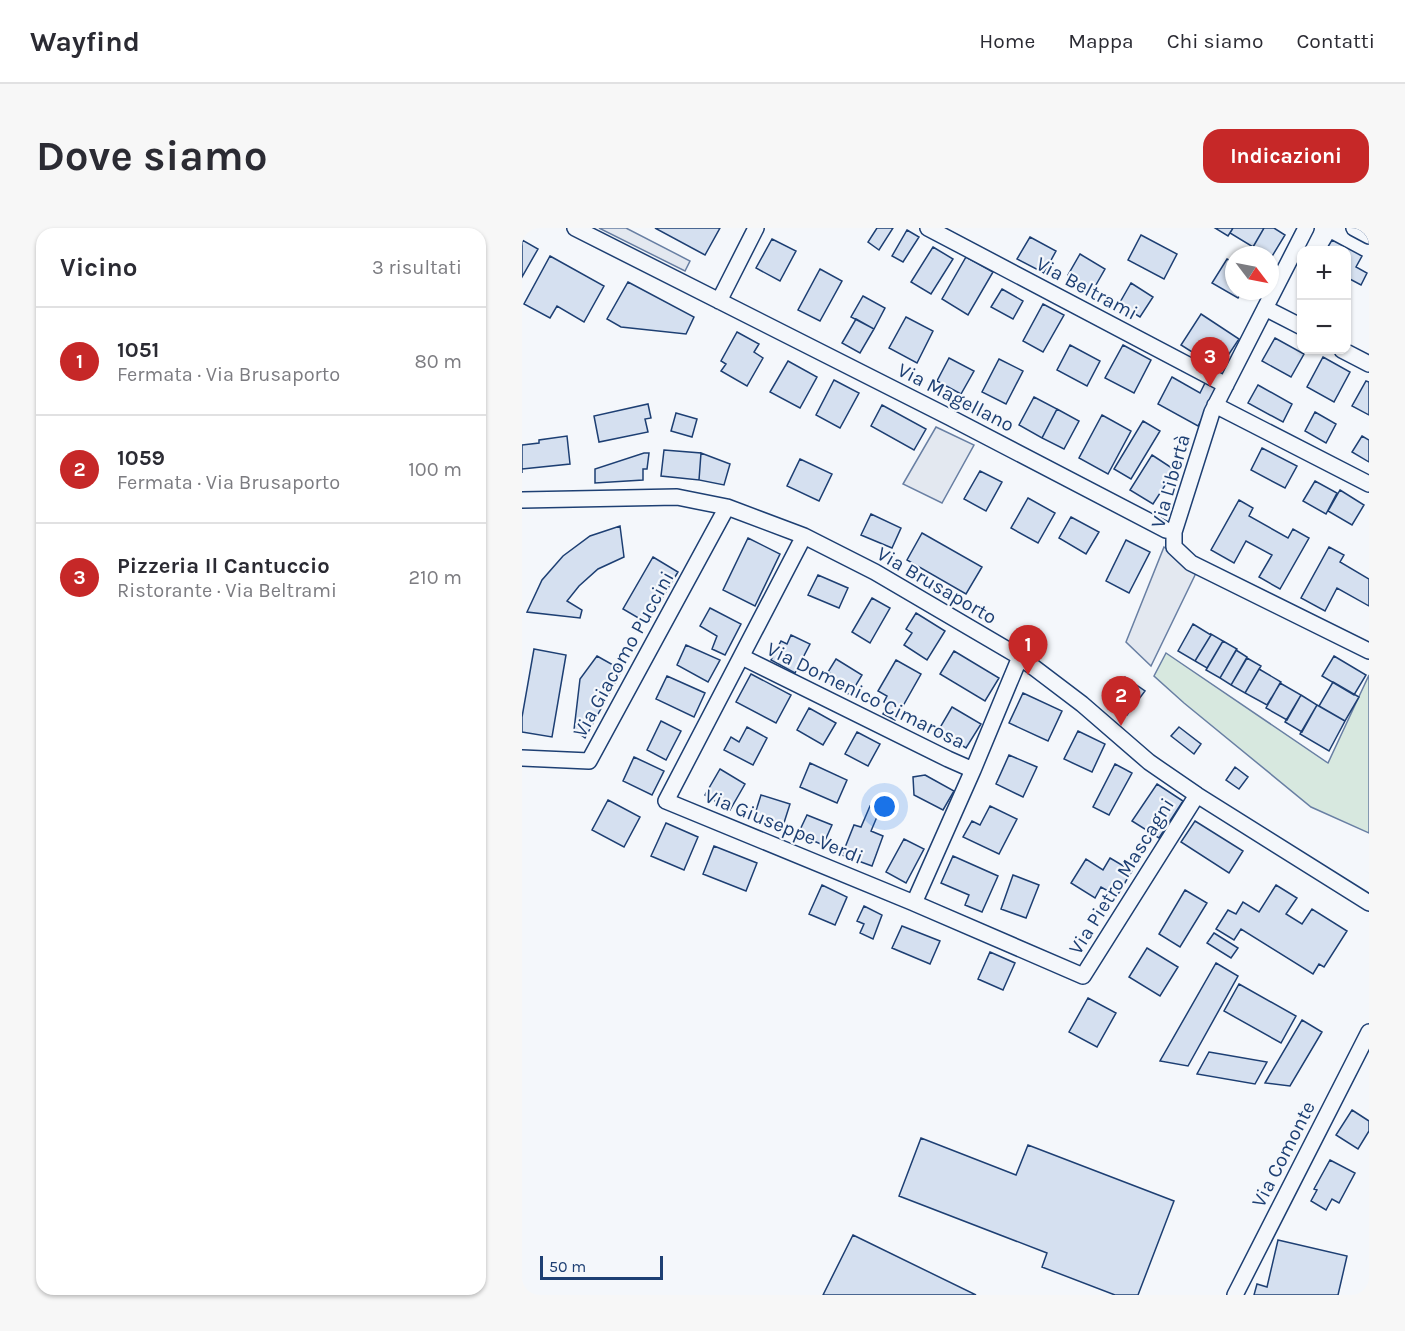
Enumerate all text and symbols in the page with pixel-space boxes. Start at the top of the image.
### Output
text: Wayfind [30,25,140,58]
text: Home [979,29,1035,53]
text: Mappa [1068,29,1134,53]
text: Chi siamo [1167,29,1263,53]
text: Contatti [1296,29,1375,53]
button: Indicazioni [1203,129,1369,183]
text: Dove siamo [36,131,267,181]
north arrow [1225,246,1279,300]
map controls [1297,246,1351,354]
button: + [1297,246,1351,300]
text: Vicino [60,252,137,283]
street label: Via Beltrami [1032,252,1141,325]
text: 3 risultati [372,256,462,279]
button: − [1297,300,1351,354]
text: 1051 [117,337,159,363]
pin: 3 [1190,338,1230,387]
text: 1 [76,350,83,373]
text: 80 m [414,350,462,373]
street label: Via Magellano [894,358,1018,437]
text: Fermata · Via Brusaporto [117,363,340,386]
street label: Via Libertà [1146,432,1195,531]
text: 1059 [117,445,165,471]
text: 2 [73,458,86,481]
text: 100 m [408,458,462,481]
text: Fermata · Via Brusaporto [117,471,340,494]
street label: Via Brusaporto [873,542,1001,629]
text: Pizzeria Il Cantuccio [117,553,330,579]
text: 3 [73,566,86,589]
text: 210 m [408,566,462,589]
street label: Via Giacomo Puccini [568,567,679,741]
text: Ristorante · Via Beltrami [117,579,337,602]
pin: 1 [1008,626,1048,675]
street label: Via Domenico Cimarosa [763,637,969,754]
pin: 2 [1102,676,1140,726]
street label: Via Giuseppe Verdi [701,784,866,869]
your location [870,792,899,821]
street label: Via Pietro Mascagni [1064,794,1179,959]
street label: Via Comonte [1247,1097,1320,1211]
scale bar [540,1253,663,1280]
text: 50 m [549,1257,586,1276]

